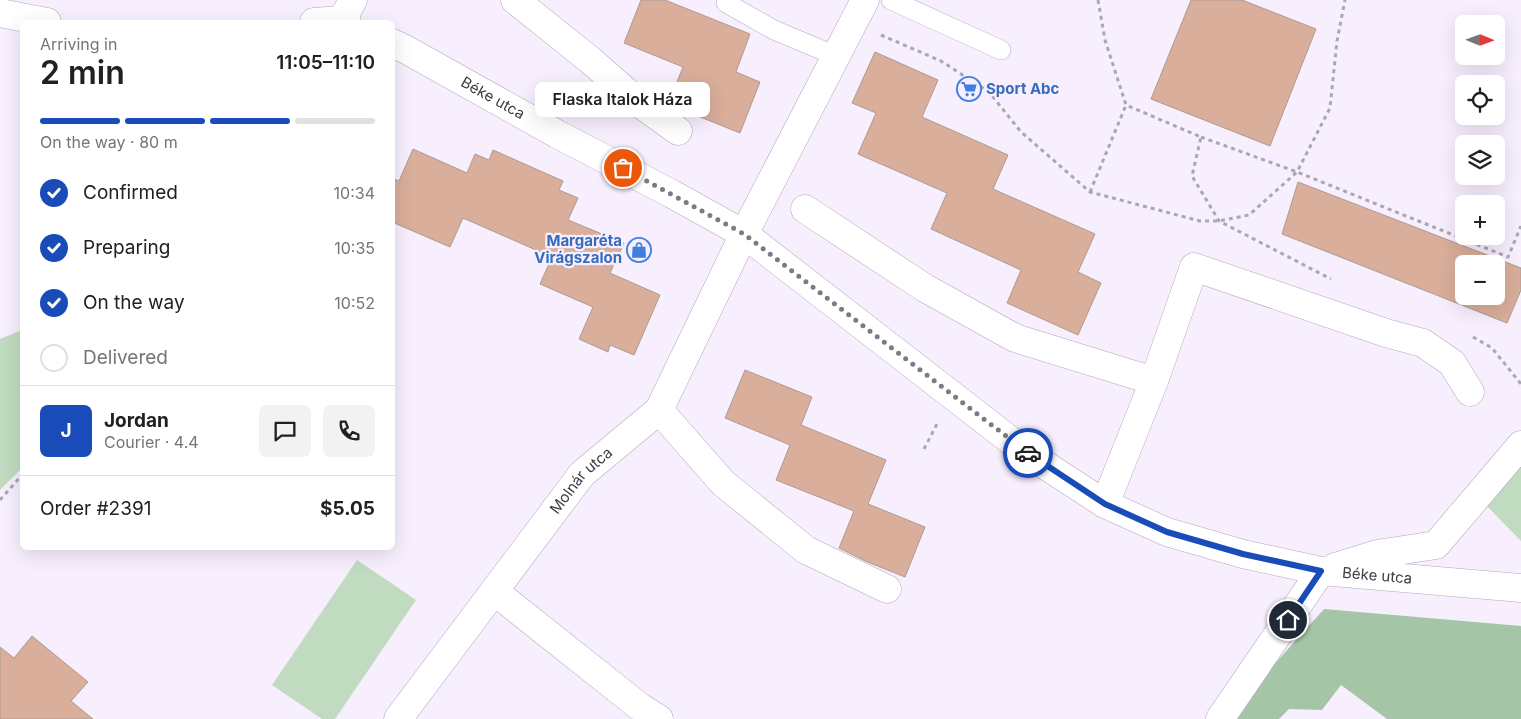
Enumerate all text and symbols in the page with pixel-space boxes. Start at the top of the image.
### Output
north arrow [1455,15,1505,65]
map controls [1455,15,1505,305]
text: Arriving in [40,34,117,54]
text: 11:05–11:10 [276,51,375,74]
text: 2 min [40,53,125,92]
street label: Béke utca [458,72,528,123]
button: locate [1455,75,1505,125]
supermarket icon: Sport Abc [956,76,982,102]
place label: Sport Abc [986,79,1060,98]
callout: Flaska Italok Háza [536,83,710,118]
text: Flaska Italok Háza [553,89,692,109]
text: On the way · 80 m [40,132,178,152]
button: layers [1455,135,1505,185]
pin [602,147,644,189]
icon: bag [609,154,637,182]
icon: check [40,179,68,207]
text: Confirmed [83,181,178,204]
text: 10:34 [334,183,375,203]
button: + [1455,195,1505,245]
place label: Margaréta Virágszalon [534,231,622,267]
icon: check [40,234,68,262]
text: Preparing [83,236,170,259]
shop icon: Margaréta Virágszalon [626,237,652,263]
text: 10:35 [334,238,375,258]
button: − [1455,255,1505,305]
icon: check [40,289,68,317]
text: On the way [83,291,185,314]
text: 10:52 [334,293,375,313]
text: Delivered [83,346,168,369]
button: chat [259,405,311,457]
button: phone [323,405,375,457]
text: Jordan [104,409,169,432]
text: J [60,419,72,442]
courier [1003,428,1053,478]
text: Courier · 4.4 [104,432,199,452]
icon: car [1014,439,1042,467]
street label: Molnár utca [545,443,616,517]
text: Order #2391 [40,497,151,520]
text: $5.05 [320,497,375,520]
street label: Béke utca [1341,563,1413,588]
pin [1267,599,1309,641]
icon: home [1274,606,1302,634]

